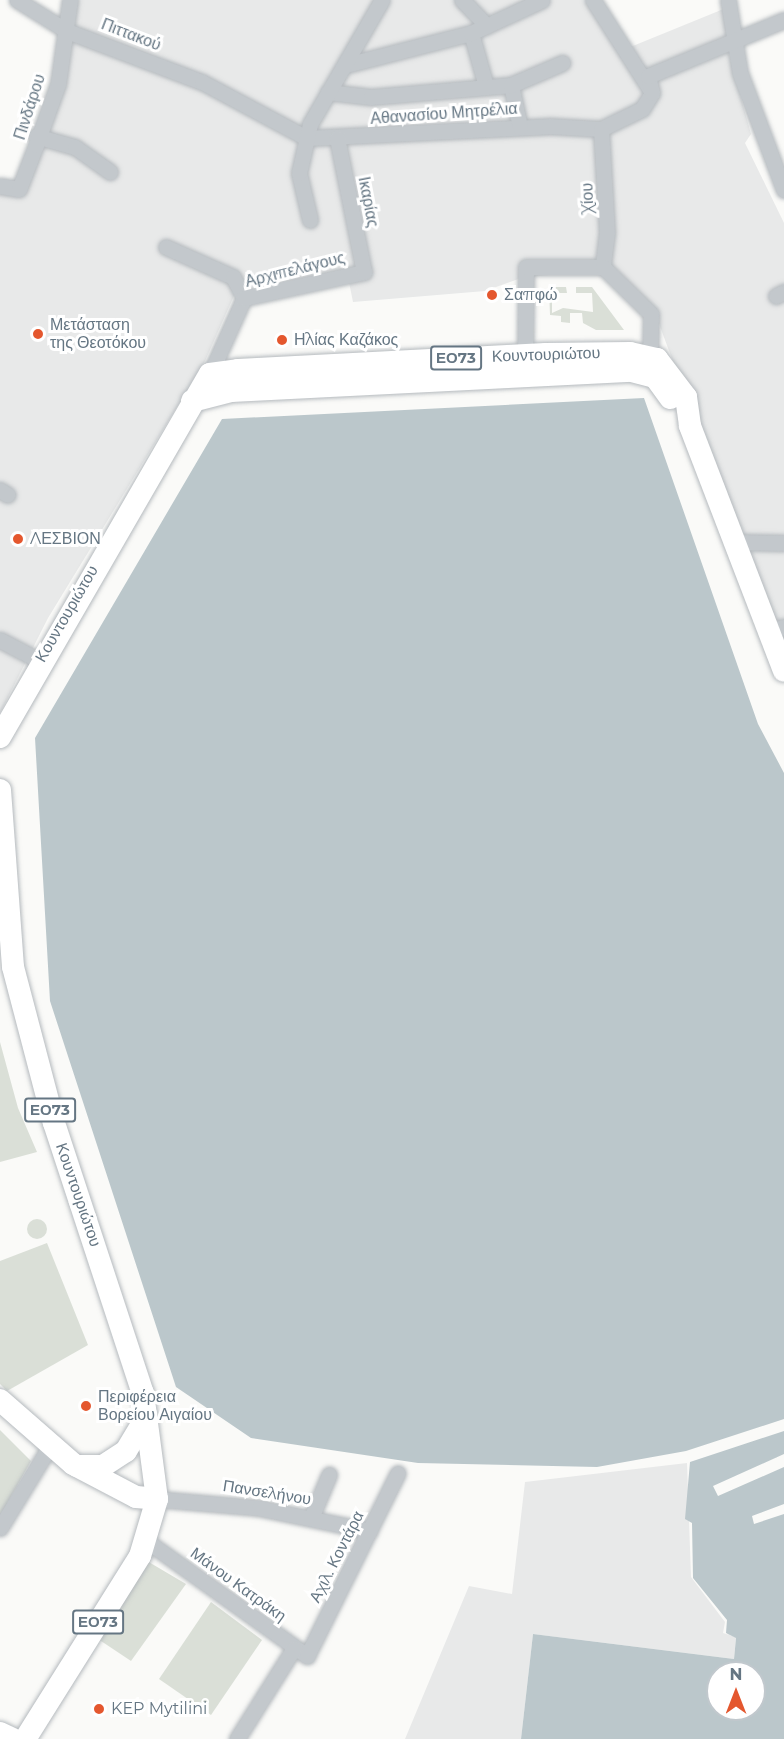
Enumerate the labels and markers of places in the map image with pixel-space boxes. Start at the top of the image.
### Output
place label: Σαπφώ [504,285,558,305]
marker: Σαπφώ [485,288,499,302]
place label: Μετάσταση της Θεοτόκου [50,315,146,353]
marker: Μετάσταση της Θεοτόκου [31,327,45,341]
place label: Ηλίας Καζάκος [294,330,398,350]
marker: Ηλίας Καζάκος [275,333,289,347]
place label: ΛΕΣΒΙΟΝ [30,529,101,549]
marker: ΛΕΣΒΙΟΝ [11,532,25,546]
place label: Περιφέρεια Βορείου Αιγαίου [98,1387,212,1425]
marker: Περιφέρεια Βορείου Αιγαίου [79,1399,93,1413]
place label: KEP Mytilini [111,1699,207,1719]
marker: KEP Mytilini [92,1702,106,1716]

